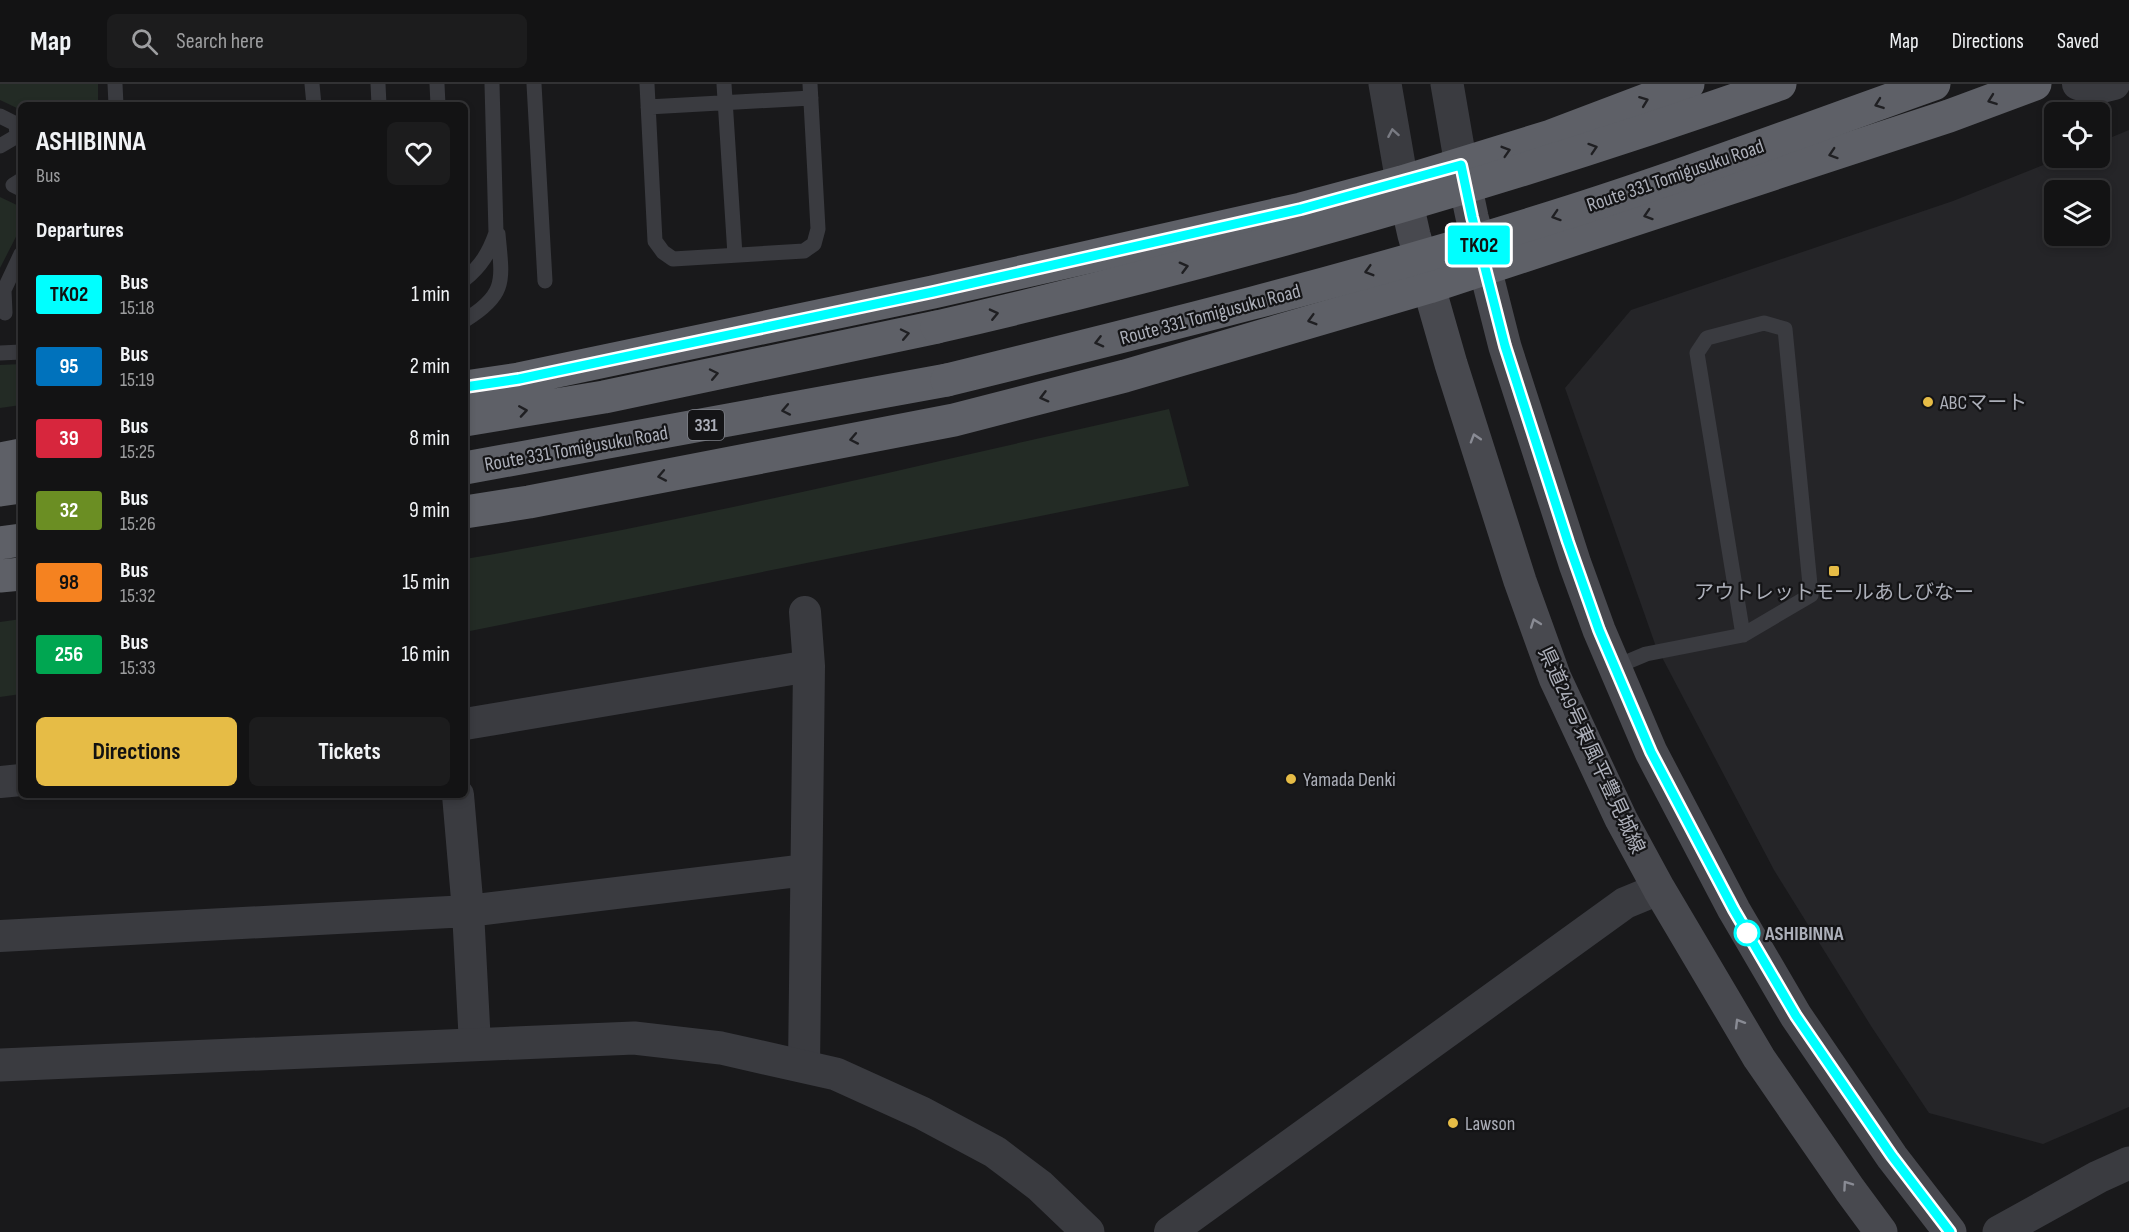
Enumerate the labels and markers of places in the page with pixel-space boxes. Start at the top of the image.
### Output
place label: ABCマート [1939,391,2027,415]
marker: ABCマート [1921,395,1935,409]
marker: アウトレットモールあしびなー [1827,564,1841,578]
place label: アウトレットモールあしびなー [1694,581,1974,605]
place label: Yamada Denki [1303,768,1396,792]
marker: Yamada Denki [1284,772,1298,786]
marker: ASHIBINNA [1734,920,1760,946]
place label: ASHIBINNA [1764,922,1844,946]
place label: Lawson [1465,1112,1515,1136]
marker: Lawson [1446,1116,1460,1130]

